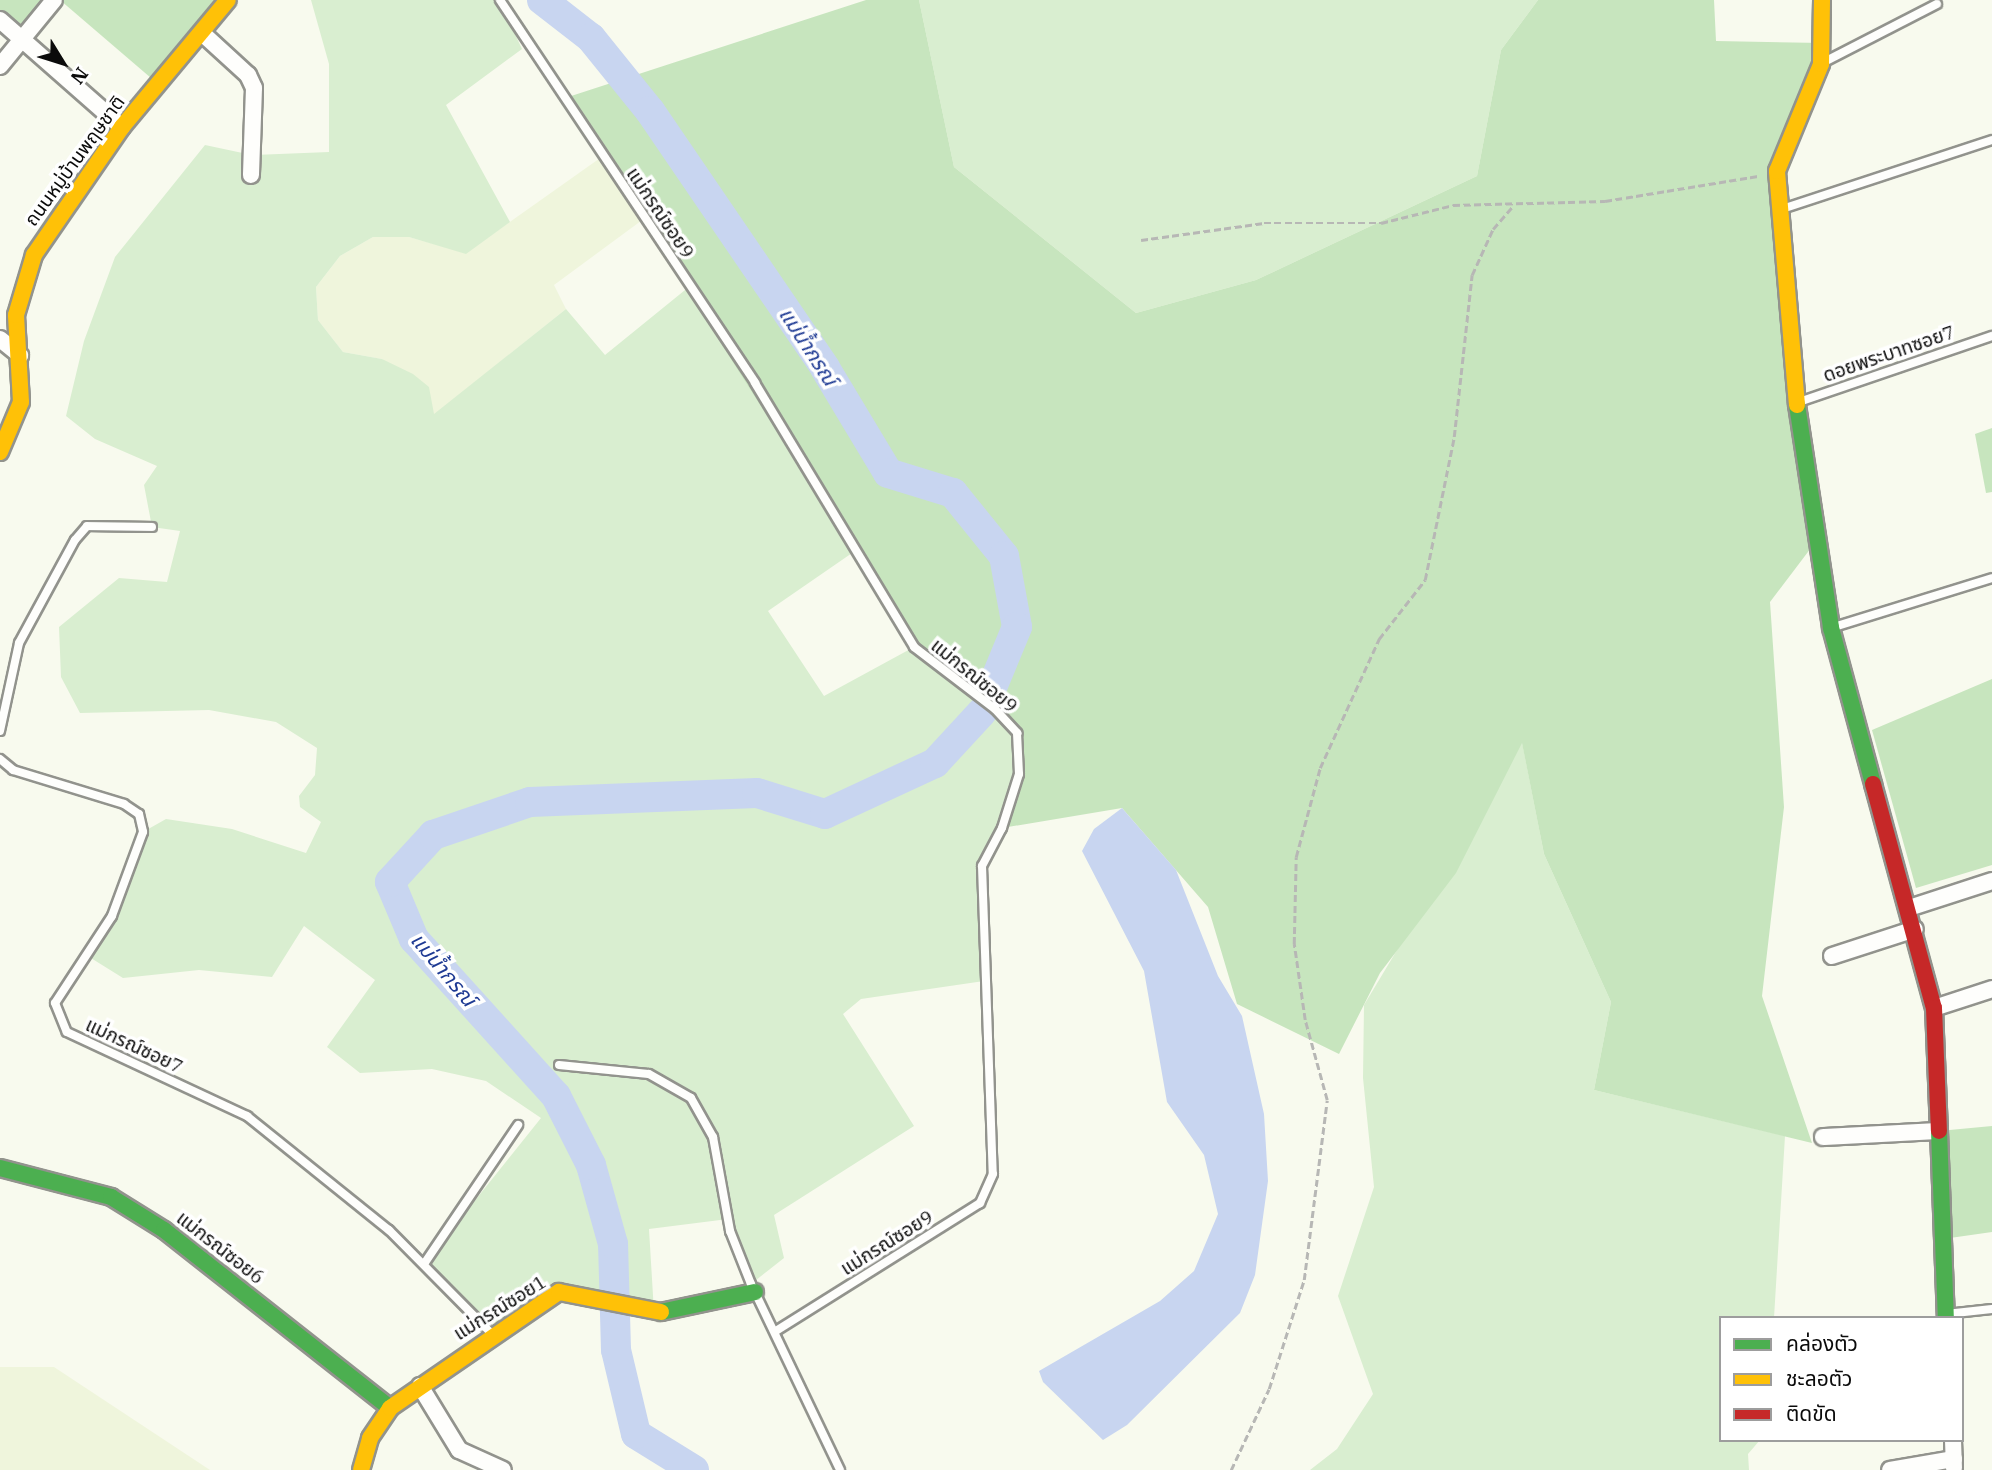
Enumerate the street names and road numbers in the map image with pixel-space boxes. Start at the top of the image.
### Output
street label: ถนนหมู่บ้านพฤษชาติ [20,91,130,231]
street label: แม่กรณ์ซอย9 [621,163,699,263]
street label: ดอยพระบาทซอย7 [1820,321,1958,387]
street label: แม่กรณ์ซอย9 [926,634,1022,718]
street label: แม่กรณ์ซอย7 [82,1014,186,1078]
street label: แม่กรณ์ซอย9 [837,1206,937,1280]
street label: แม่กรณ์ซอย6 [172,1207,268,1289]
street label: แม่กรณ์ซอย1 [450,1271,550,1345]

